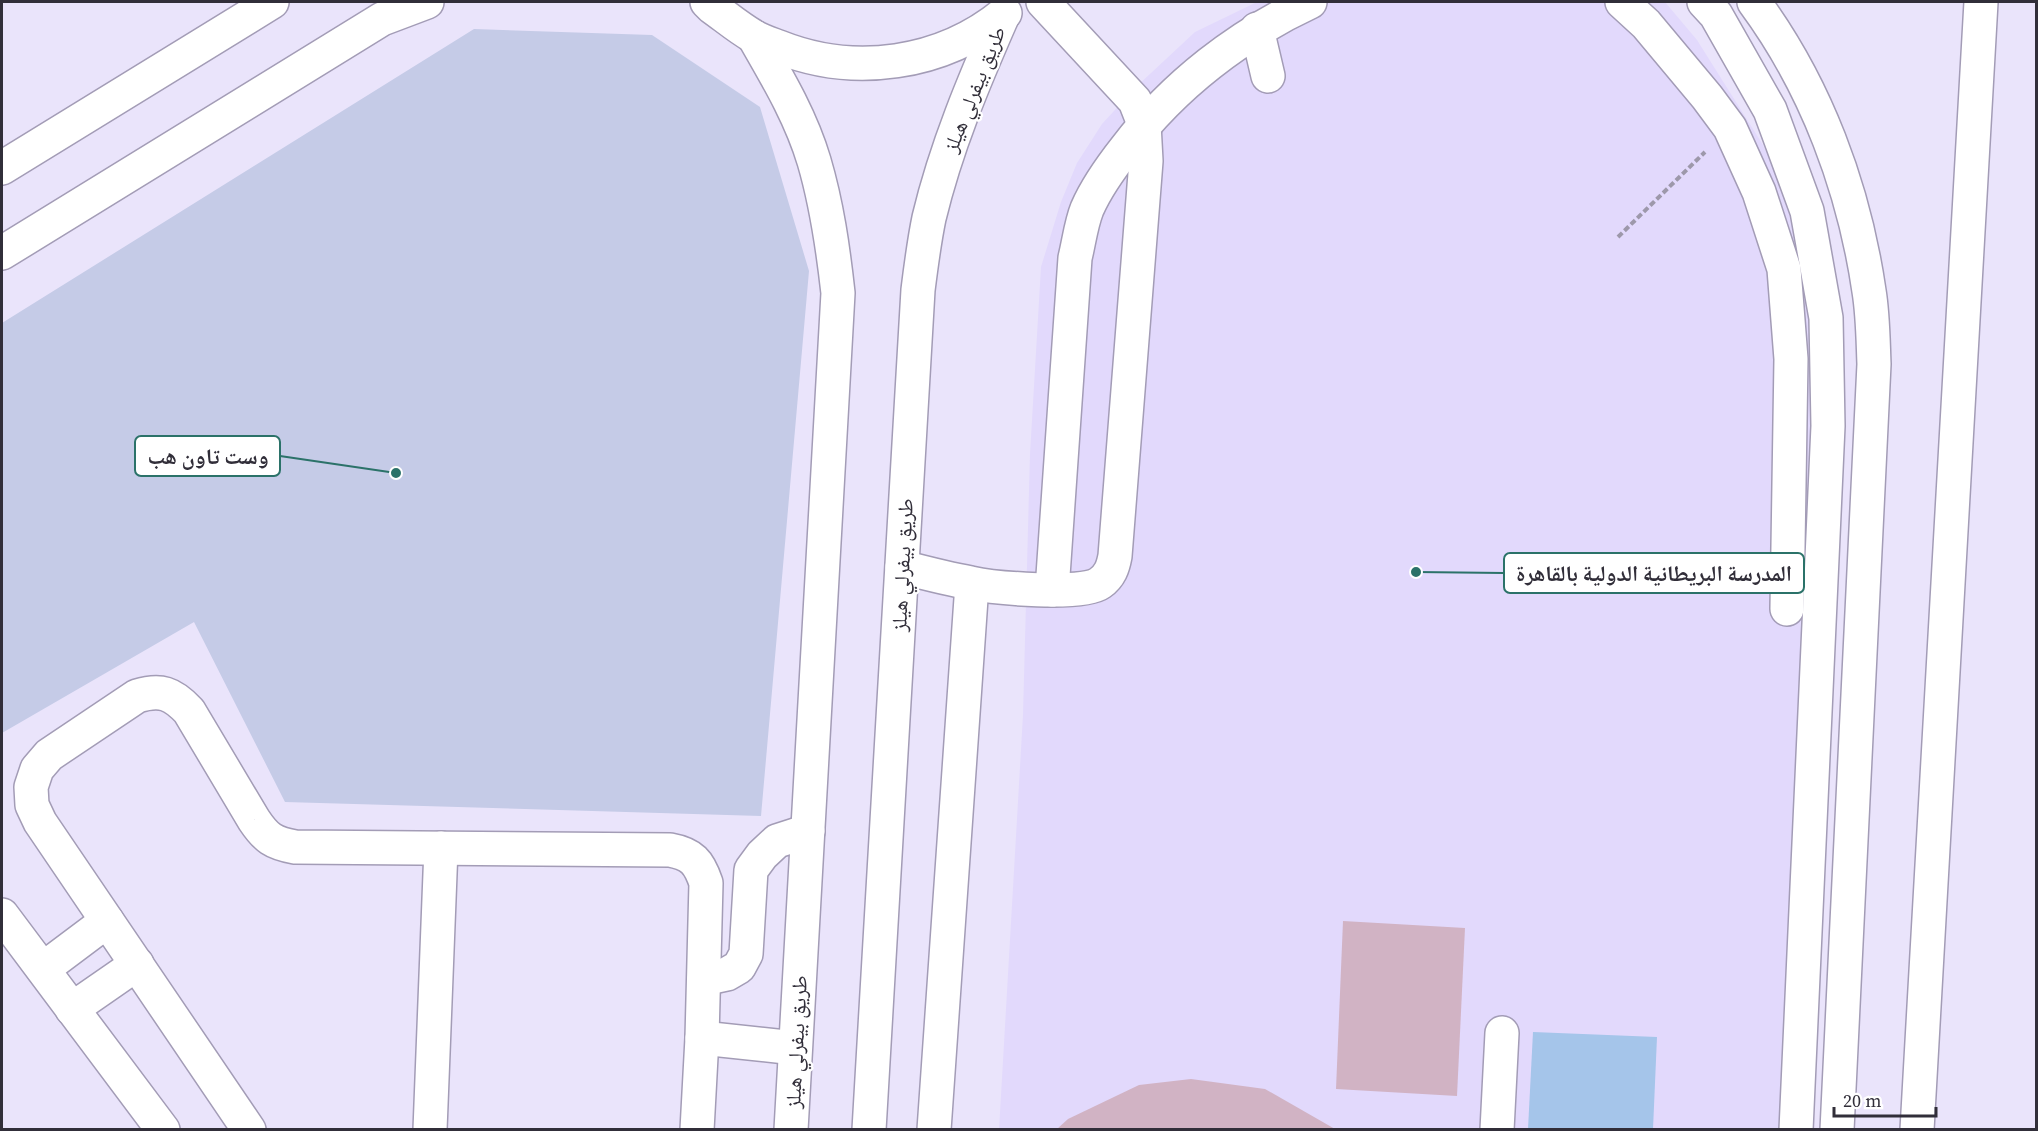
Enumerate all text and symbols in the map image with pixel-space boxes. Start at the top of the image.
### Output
street label: طريق بيفرلي هيلز [935,22,1015,158]
callout: وست تاون هب [135,436,280,476]
text: وست تاون هب [147,441,269,471]
street label: طريق بيفرلي هيلز [884,498,922,634]
callout: المدرسة البريطانية الدولية بالقاهرة [1504,553,1804,593]
text: المدرسة البريطانية الدولية بالقاهرة [1516,558,1792,588]
street label: طريق بيفرلي هيلز [778,975,816,1111]
scale bar [1834,1080,1936,1118]
text: 20 m [1843,1088,1881,1113]

